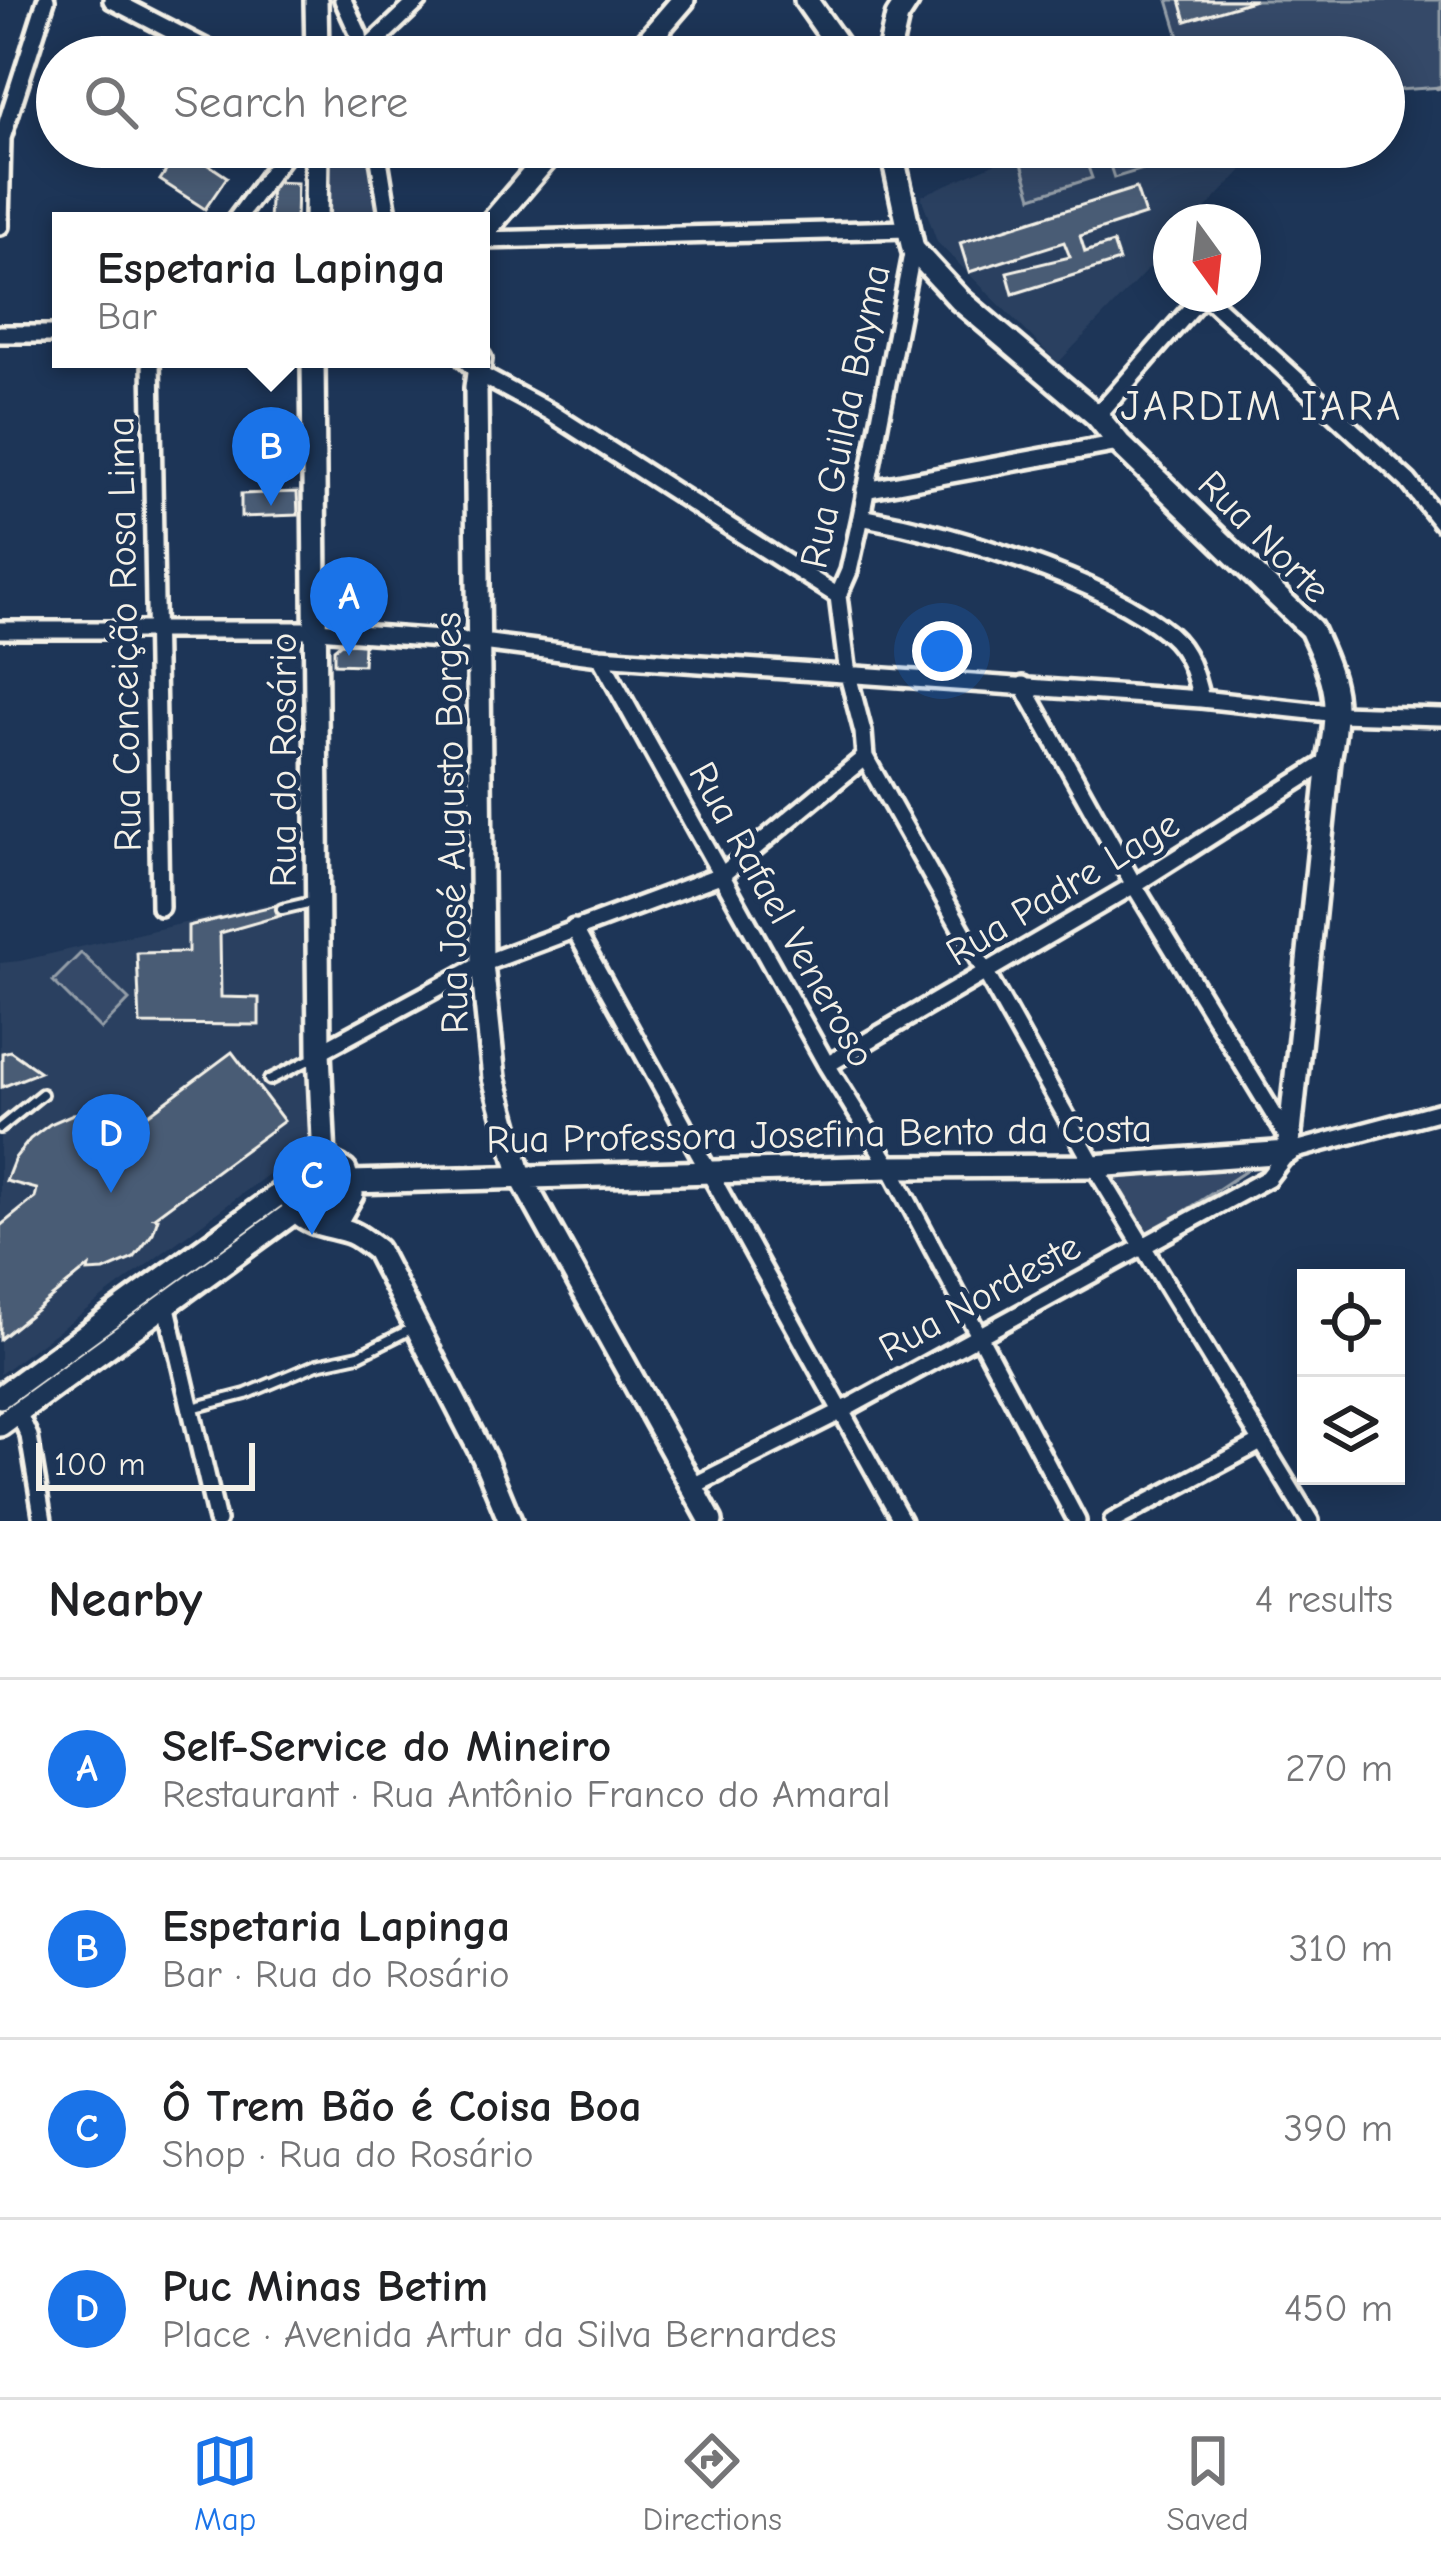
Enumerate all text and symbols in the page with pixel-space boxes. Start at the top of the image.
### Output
search box [36,36,1405,168]
icon: search [78,69,144,135]
text: Search here [174,76,408,128]
north arrow [1153,204,1261,312]
popup [52,212,490,368]
text: Espetaria Lapinga [97,242,445,294]
street label: Rua Guilda Bayma [791,260,900,572]
text: Bar [97,294,157,339]
district label: JARDIM IARA [1121,382,1403,431]
pin: B [232,407,310,506]
street label: Rua Conceição Rosa Lima [98,416,151,852]
street label: Rua Norte [1189,462,1339,612]
pin: A [310,557,388,656]
street label: Rua José Augusto Borges [425,612,478,1034]
your location [912,621,972,681]
street label: Rua do Rosário [261,633,306,887]
street label: Rua Rafael Veneroso [679,754,884,1075]
street label: Rua Padre Lage [938,801,1187,976]
pin: D [72,1094,150,1193]
street label: Rua Professora Josefina Bento da Costa [486,1106,1152,1163]
pin: C [273,1136,351,1235]
street label: Rua Nordeste [871,1224,1088,1371]
map controls [1297,1269,1405,1485]
button: locate [1297,1269,1405,1377]
button: layers [1297,1377,1405,1485]
scale bar [36,1437,255,1490]
text: 100 m [54,1445,146,1483]
text: Nearby [48,1570,202,1629]
text: 4 results [1255,1577,1393,1622]
text: Self-Service do Mineiro [162,1720,611,1772]
text: A [76,1746,98,1791]
text: 270 m [1285,1746,1393,1791]
text: Restaurant · Rua Antônio Franco do Amaral [162,1772,891,1817]
text: Espetaria Lapinga [162,1900,510,1952]
text: B [75,1926,99,1971]
text: 310 m [1289,1926,1393,1971]
text: Bar · Rua do Rosário [162,1952,510,1997]
text: Ô Trem Bão é Coisa Boa [162,2080,642,2132]
text: C [75,2106,99,2151]
text: 390 m [1284,2106,1393,2151]
text: Shop · Rua do Rosário [162,2132,534,2177]
text: Puc Minas Betim [162,2260,488,2312]
text: D [75,2286,99,2331]
text: 450 m [1284,2286,1393,2331]
text: Place · Avenida Artur da Silva Bernardes [162,2312,837,2357]
tab: Map [192,2428,258,2538]
tab: Directions [643,2428,782,2538]
tab: Saved [1166,2428,1249,2538]

